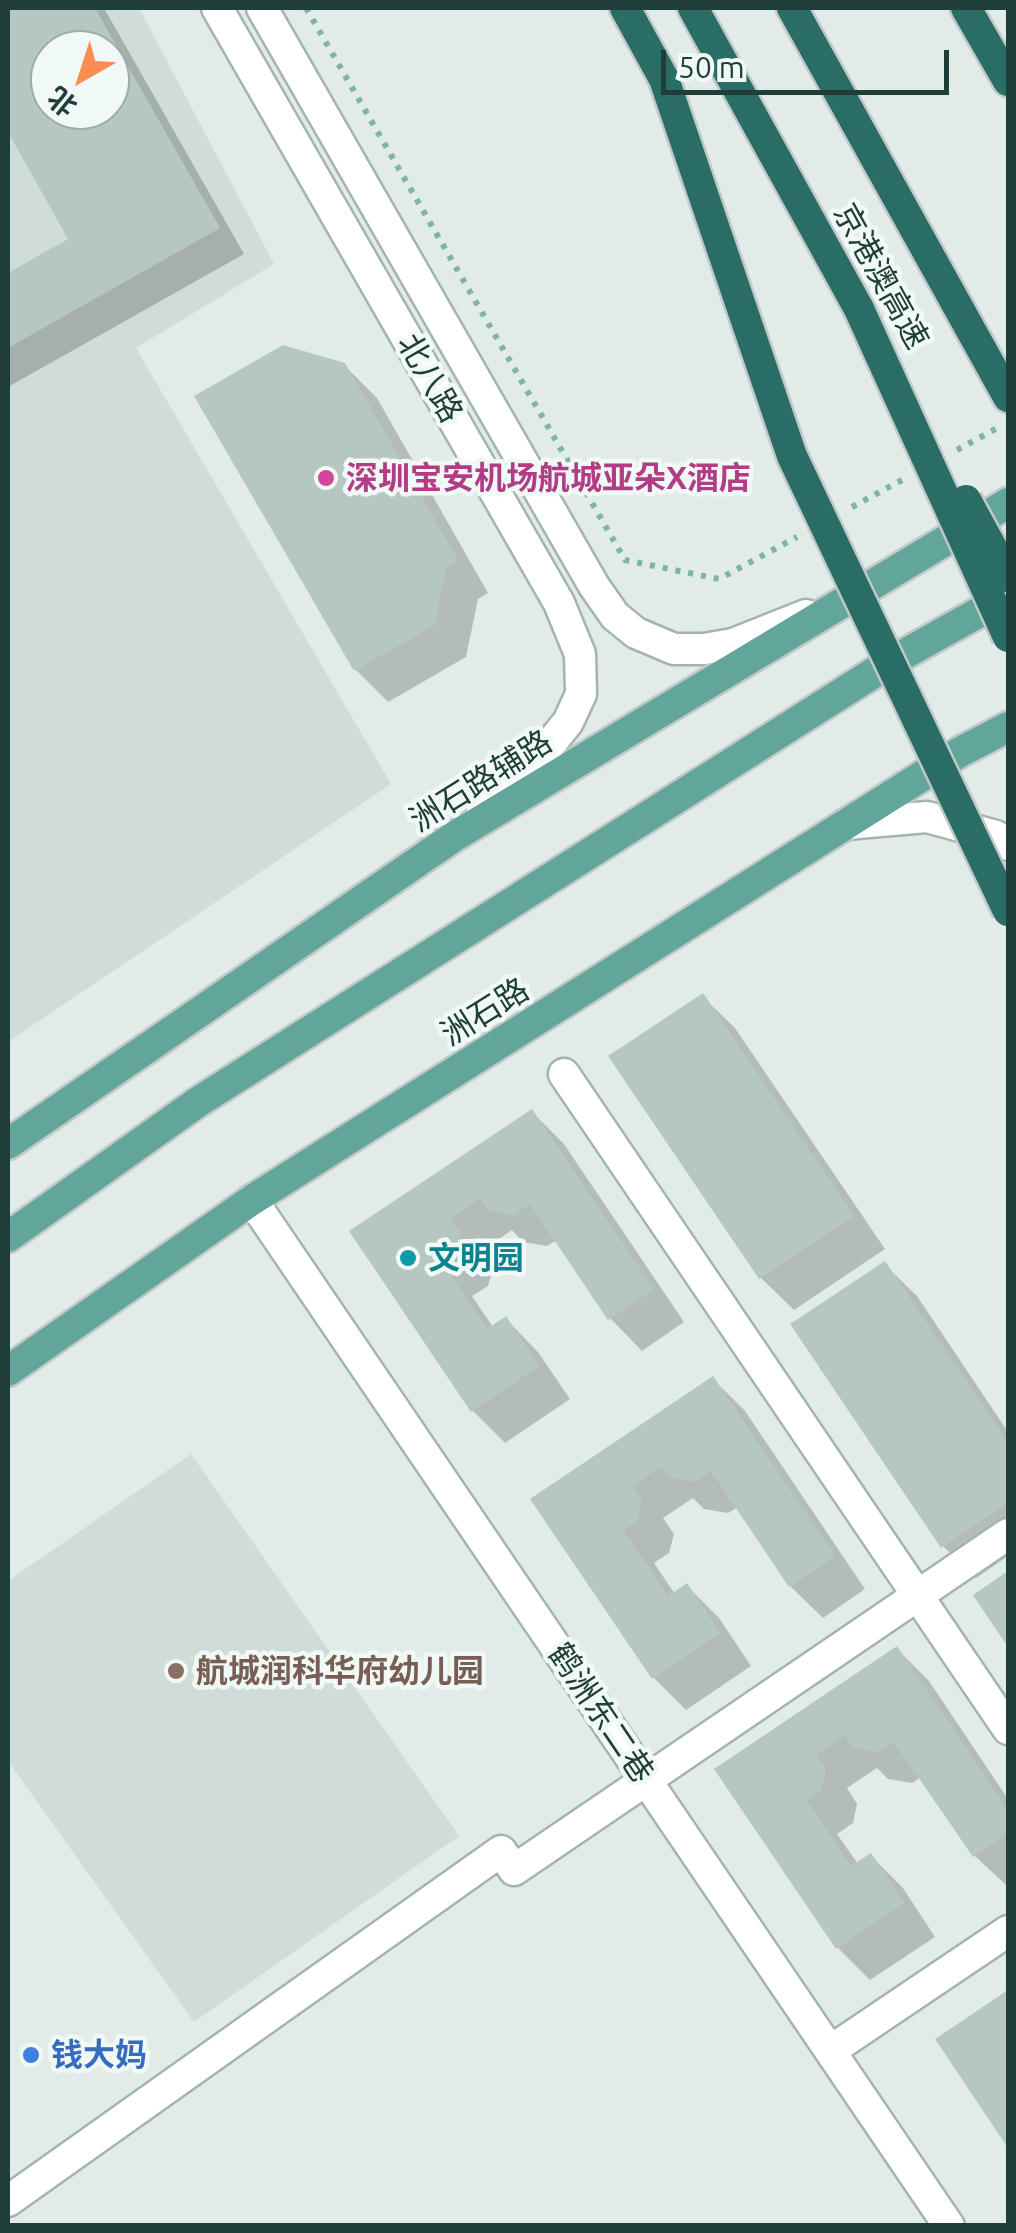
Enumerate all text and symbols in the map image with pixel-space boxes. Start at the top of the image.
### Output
north arrow [30,30,130,130]
scale bar [666,30,954,92]
text: 50 m [678,50,745,84]
text: 北 [41,81,83,123]
street label: 京港澳高速 [825,197,937,355]
street label: 北八路 [389,327,471,429]
place label: 深圳宝安机场航城亚朵X酒店 [346,459,751,497]
marker: 深圳宝安机场航城亚朵X酒店 [315,467,337,489]
street label: 洲石路辅路 [403,722,559,840]
street label: 洲石路 [434,970,536,1054]
place label: 文明园 [428,1239,524,1277]
marker: 文明园 [397,1247,419,1269]
street label: 鹤洲东二巷 [540,1636,662,1790]
place label: 航城润科华府幼儿园 [196,1652,484,1690]
marker: 航城润科华府幼儿园 [165,1660,187,1682]
place label: 钱大妈 [51,2036,147,2074]
marker: 钱大妈 [20,2044,42,2066]

